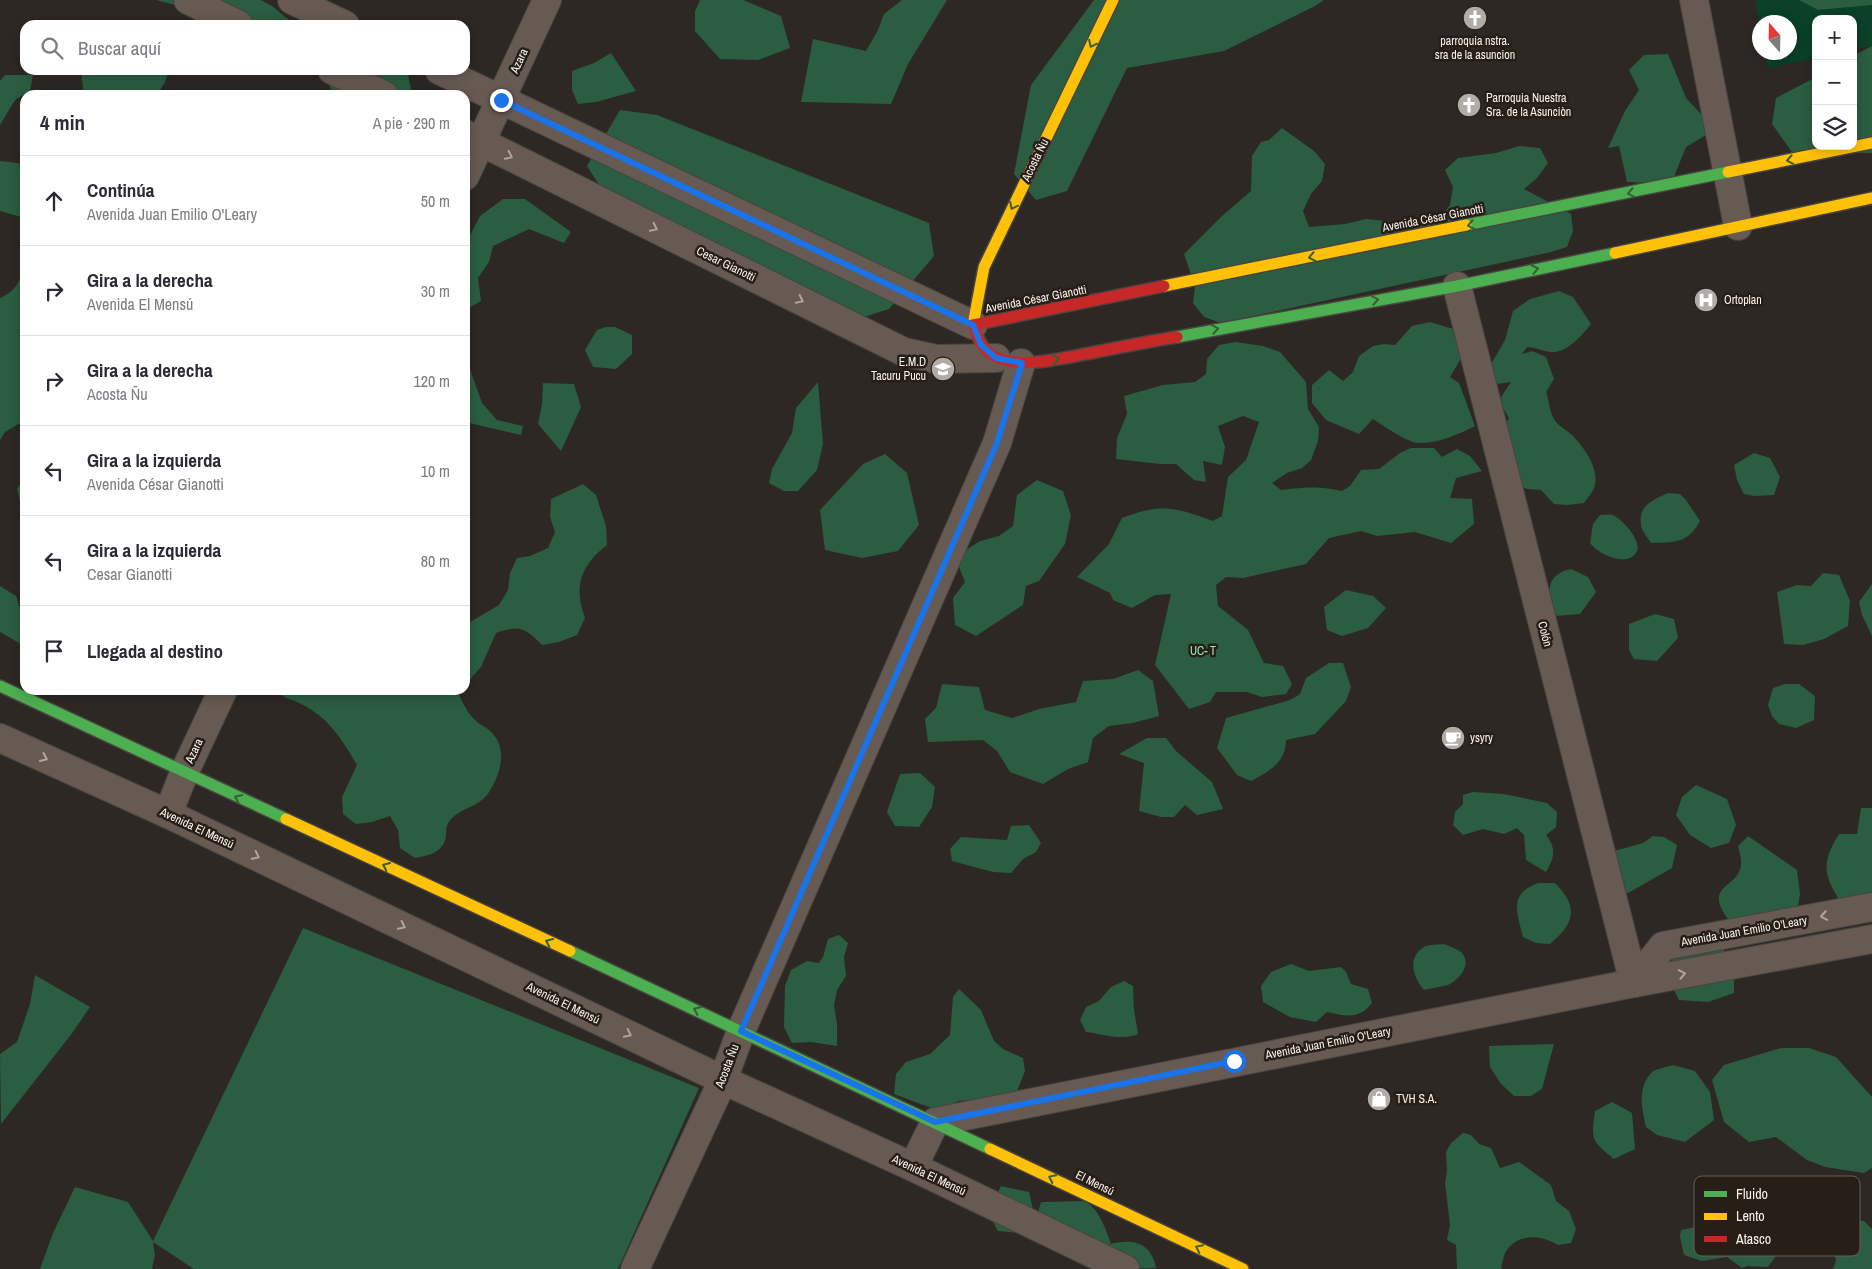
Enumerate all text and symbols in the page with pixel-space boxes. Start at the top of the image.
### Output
church icon: parroquia nstra. sra de la asuncion [1462,5,1488,31]
north arrow [1752,15,1797,60]
map controls [1812,15,1857,150]
button: + [1812,15,1857,60]
search box [20,20,470,75]
place label: parroquia nstra. sra de la asuncion [1435,33,1515,63]
icon: search [38,34,66,62]
text: Buscar aquí [78,35,161,61]
one-way arrow [1087,39,1098,48]
street label: Azara [506,45,532,77]
button: − [1812,60,1857,105]
route end [490,89,513,112]
place label: Parroquia Nuestra Sra. de la Asunciòn [1486,90,1571,120]
church icon: Parroquia Nuestra Sra. de la Asunciòn [1456,92,1482,118]
button: layers [1812,105,1857,150]
text: 4 min [40,108,85,137]
text: A pie · 290 m [373,112,450,134]
street label: Acosta Ñu [1017,136,1052,185]
one-way arrow [504,150,513,160]
one-way arrow [1785,154,1794,165]
text: Continúa [87,177,155,203]
icon: ahead [40,187,68,215]
one-way arrow [1626,187,1635,197]
text: 50 m [421,190,450,212]
street label: Avenida César Gianotti [1380,200,1485,236]
one-way arrow [1009,201,1019,210]
text: Avenida Juan Emilio O'Leary [87,203,257,225]
one-way arrow [1467,219,1476,229]
one-way arrow [649,222,658,232]
street label: Cesar Gianotti [694,243,758,285]
one-way arrow [1308,251,1317,262]
one-way arrow [1530,264,1539,275]
text: Gira a la derecha [87,267,213,293]
icon: right [40,277,68,305]
text: 30 m [421,280,450,302]
street label: Avenida César Gianotti [983,281,1088,317]
hospital icon: Ortoplan [1693,287,1719,313]
place label: Ortoplan [1724,292,1762,308]
text: Avenida El Mensú [87,293,193,315]
one-way arrow [795,294,804,304]
one-way arrow [1371,296,1380,306]
one-way arrow [1211,325,1220,335]
place label: E.M.D Tacuru Pucu [871,354,926,384]
one-way arrow [1051,354,1060,364]
school or university icon: E.M.D Tacuru Pucu [930,356,956,382]
text: Gira a la derecha [87,357,213,383]
icon: right [40,367,68,395]
text: 120 m [414,370,450,392]
text: Acosta Ñu [87,383,148,405]
text: Gira a la izquierda [87,447,221,473]
icon: left [40,457,68,485]
text: 10 m [421,460,450,482]
text: Avenida César Gianotti [87,473,224,495]
text: Gira a la izquierda [87,537,221,563]
icon: left [40,547,68,575]
text: 80 m [421,550,450,572]
text: Cesar Gianotti [87,563,172,585]
street label: Colón [1534,620,1556,648]
icon: arrive [40,637,68,665]
text: Llegada al destino [87,638,223,664]
park label: UC- T [1190,643,1216,659]
cafe icon: ysyry [1440,725,1466,751]
place label: ysyry [1470,730,1493,746]
street label: Azara [181,735,207,767]
one-way arrow [39,752,48,763]
one-way arrow [234,794,243,804]
street label: Avenida El Mensú [157,803,236,852]
one-way arrow [250,850,259,860]
one-way arrow [382,862,391,873]
one-way arrow [1820,910,1828,921]
street label: Avenida Juan Emilio O'Leary [1679,912,1808,950]
one-way arrow [397,920,406,930]
one-way arrow [545,938,554,948]
one-way arrow [1677,969,1686,979]
street label: Avenida El Mensú [523,978,602,1028]
one-way arrow [693,1006,702,1016]
street label: Avenida Juan Emilio O'Leary [1263,1023,1392,1063]
one-way arrow [622,1028,631,1038]
street label: Acosta Ñu [711,1042,743,1091]
route start [1223,1050,1246,1073]
shop icon: TVH S.A. [1366,1086,1392,1112]
place label: TVH S.A. [1396,1091,1437,1107]
street label: Avenida El Mensú [889,1150,968,1199]
street label: El Mensú [1073,1167,1117,1199]
one-way arrow [1048,1174,1057,1184]
legend [1694,1176,1860,1256]
text: Fluido [1736,1185,1768,1203]
text: Lento [1736,1207,1765,1225]
text: Atasco [1735,1230,1771,1248]
one-way arrow [1195,1244,1204,1254]

